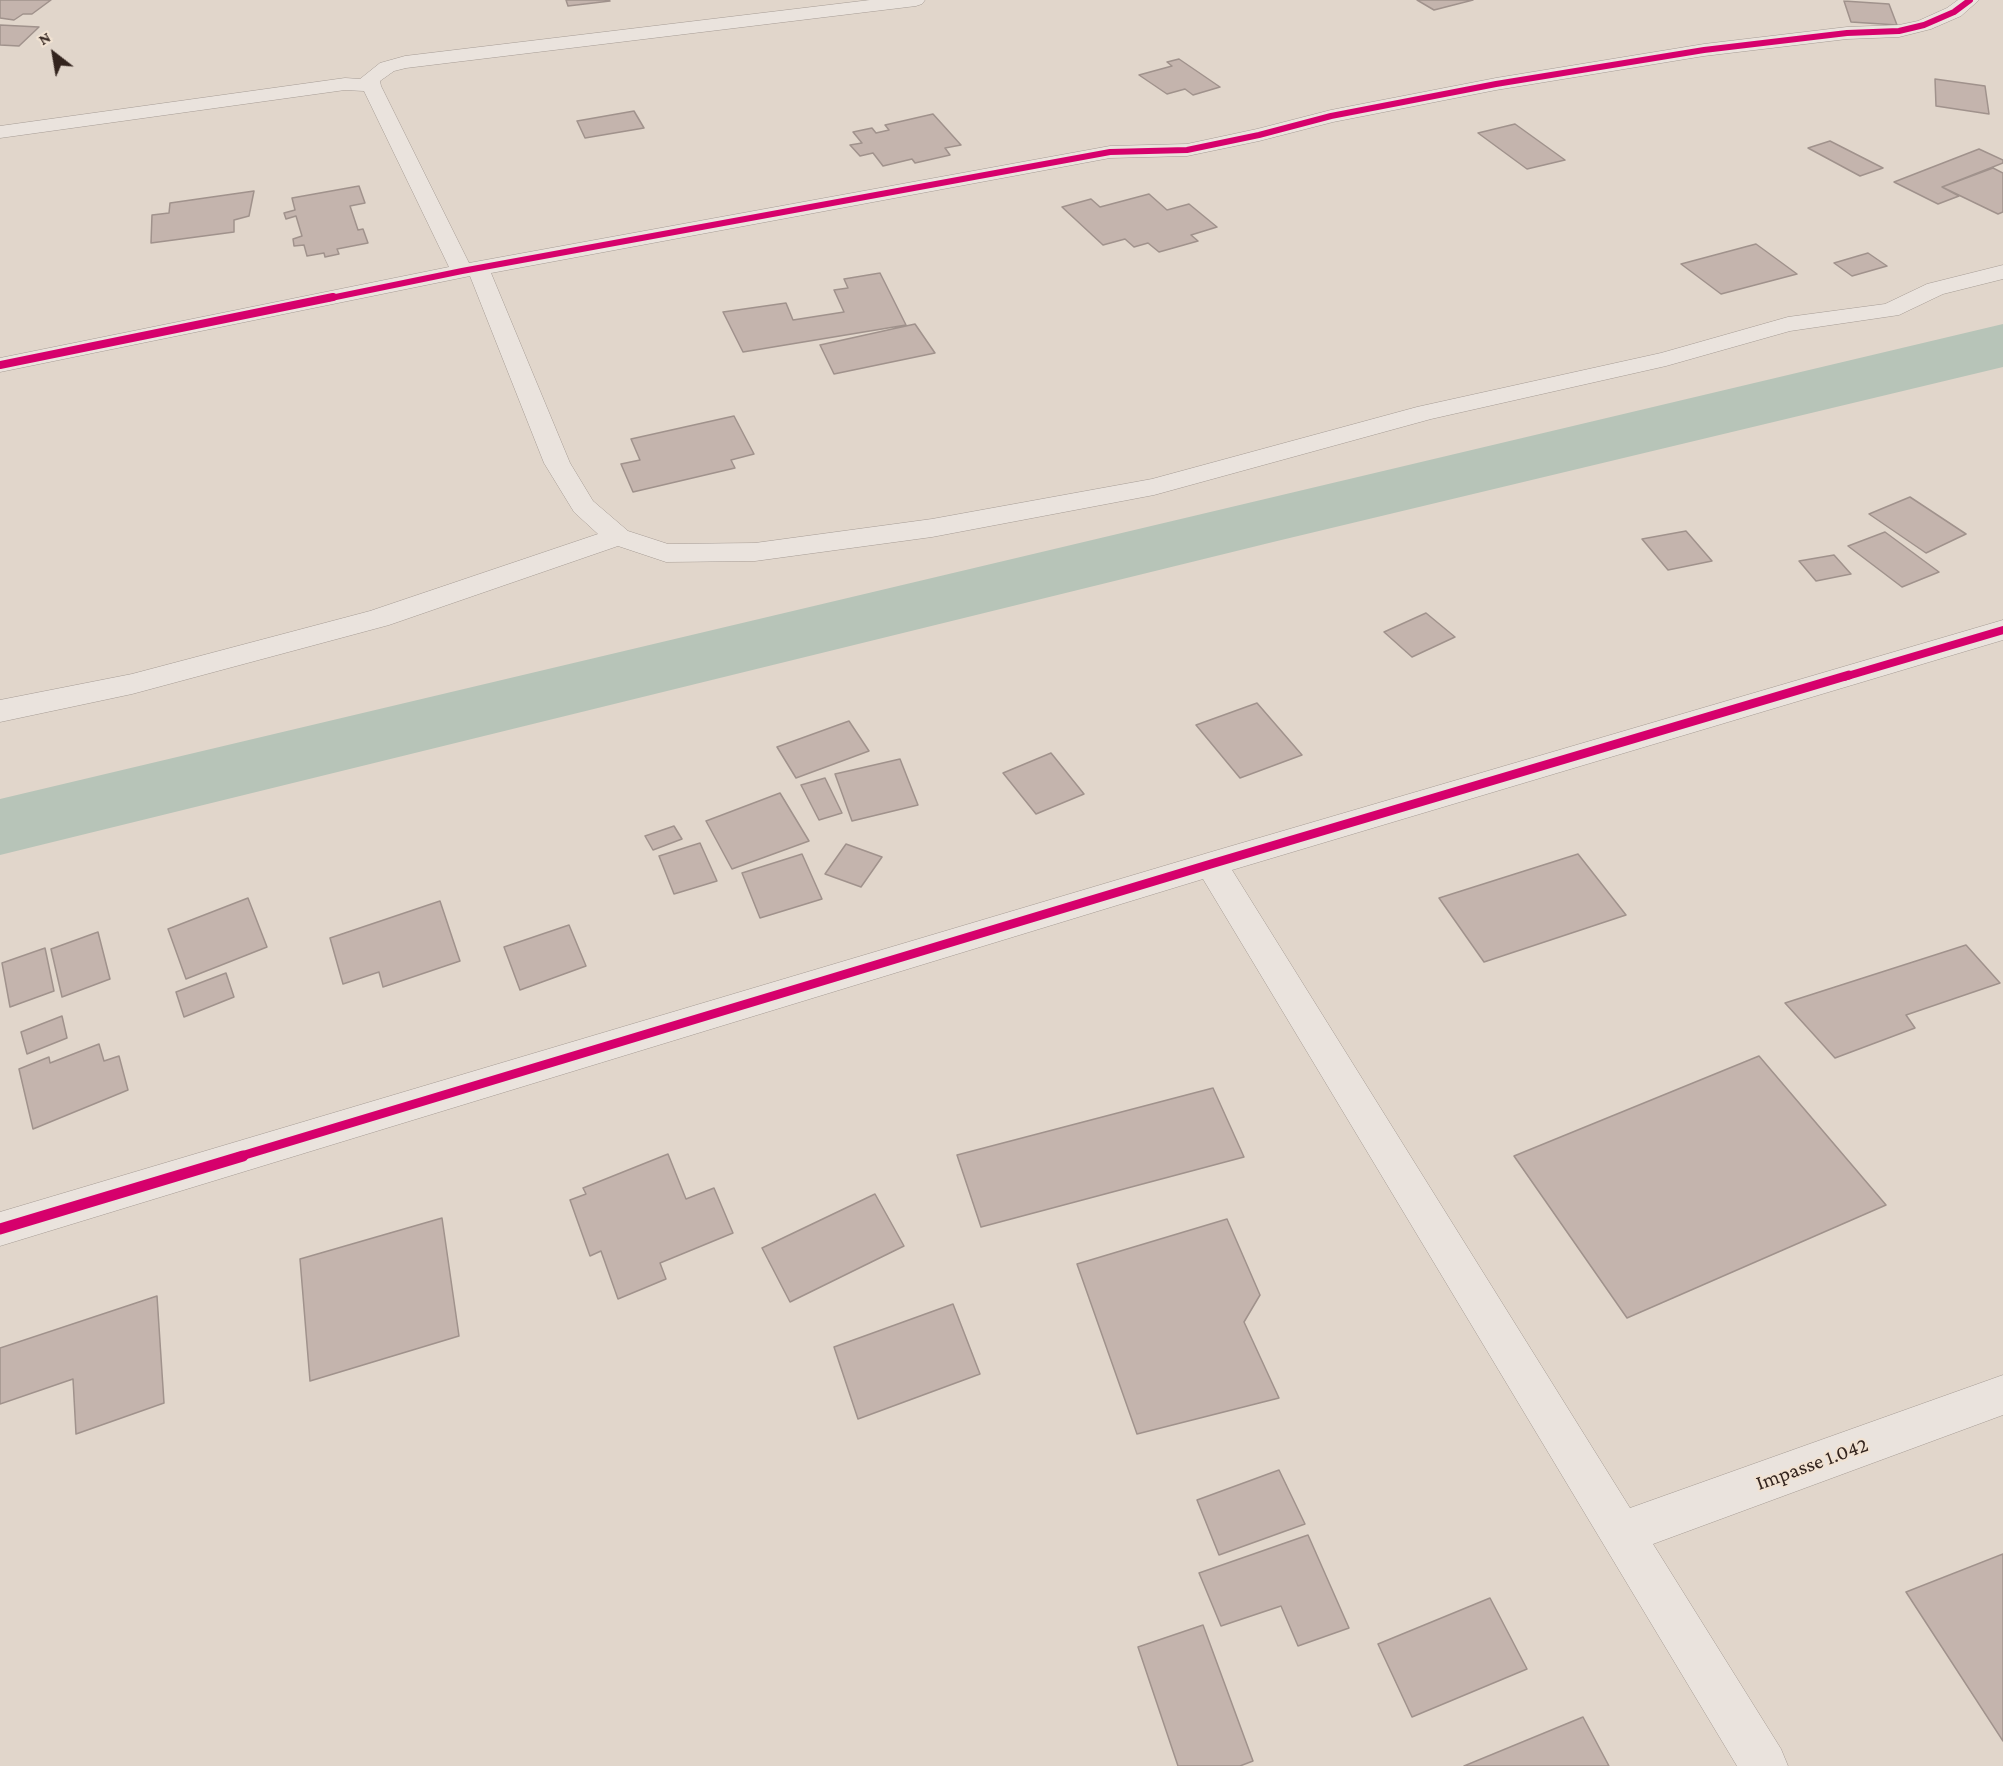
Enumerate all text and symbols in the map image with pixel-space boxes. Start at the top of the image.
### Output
north arrow [24,24,84,84]
text: N [35,28,54,48]
street label: Impasse 1.042 [1753,1432,1871,1496]

